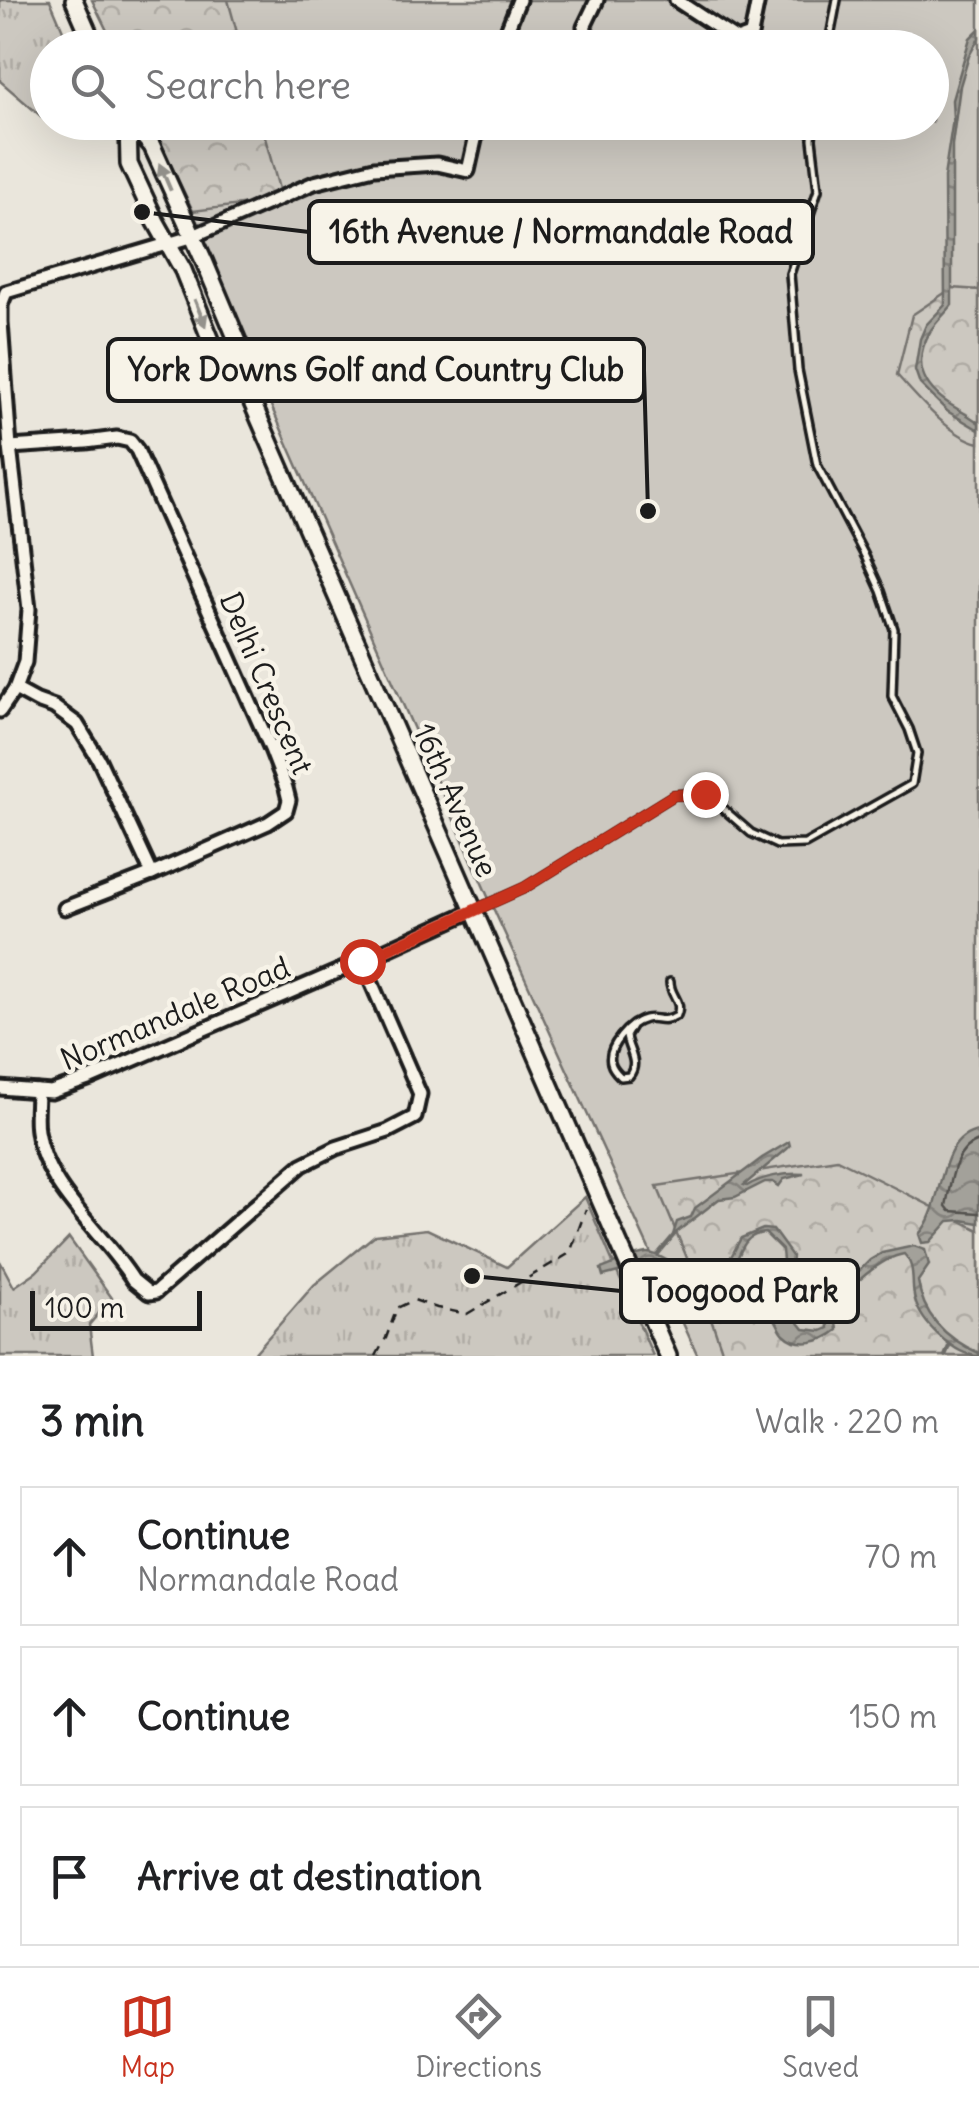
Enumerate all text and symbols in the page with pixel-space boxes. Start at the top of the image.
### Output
search box [30,30,949,140]
icon: search [65,58,120,113]
text: Search here [145,62,351,109]
one-way arrow [157,162,173,192]
callout: 16th Avenue / Normandale Road [309,201,813,263]
text: 16th Avenue / Normandale Road [329,211,793,252]
one-way arrow [193,299,209,329]
callout: York Downs Golf and Country Club [108,339,644,401]
text: York Downs Golf and Country Club [127,349,624,390]
street label: Delhi Crescent [212,586,322,780]
street label: 16th Avenue [405,717,507,883]
route end [683,772,729,818]
route start [340,939,386,985]
street label: Normandale Road [55,948,295,1078]
callout: Toogood Park [621,1260,858,1322]
text: Toogood Park [642,1270,839,1311]
scale bar [30,1286,202,1330]
text: 100 m [45,1290,124,1326]
text: 3 min [40,1395,144,1447]
text: Walk · 220 m [755,1401,939,1442]
text: Continue [137,1512,290,1559]
icon: ahead [42,1529,97,1584]
text: 70 m [865,1536,937,1577]
text: Normandale Road [137,1559,399,1600]
icon: ahead [42,1689,97,1744]
text: Continue [137,1693,290,1740]
text: 150 m [849,1696,937,1737]
icon: arrive [42,1849,97,1904]
text: Arrive at destination [137,1853,482,1900]
tab: Map [120,1989,175,2085]
tab: Directions [415,1989,542,2085]
tab: Saved [782,1989,859,2085]

